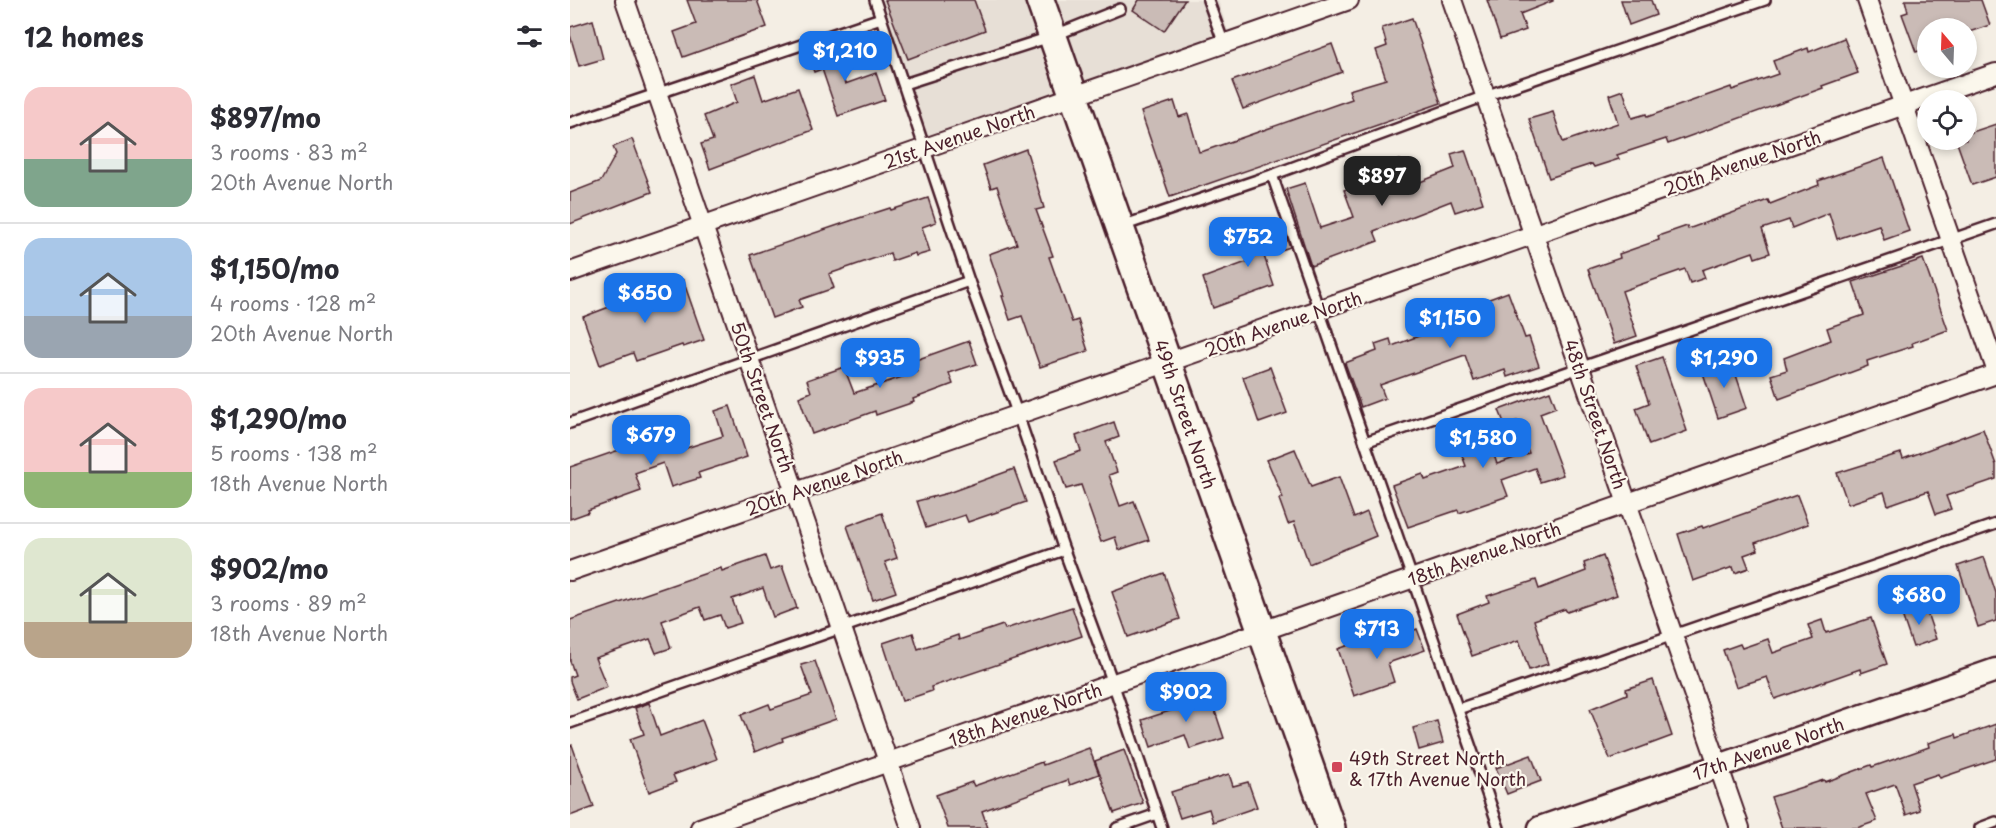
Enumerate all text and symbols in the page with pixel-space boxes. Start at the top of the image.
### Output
text: 12 homes [24,17,144,56]
north arrow [1917,18,1977,78]
map controls [1917,18,1977,150]
icon: filters [513,20,546,53]
pin: $1,210 [796,31,894,82]
text: $1,210 [813,35,877,65]
button: locate [1917,90,1977,150]
street label: 21st Avenue North [880,97,1038,175]
text: $897/mo [210,98,321,137]
icon: home [72,111,144,183]
street label: 20th Avenue North [1660,122,1824,202]
text: 3 rooms · 83 m² [210,137,368,167]
pin: $897 [1346,156,1418,207]
text: $897 [1358,160,1406,190]
text: 20th Avenue North [210,167,393,197]
pin: $752 [1212,217,1284,268]
text: $752 [1223,221,1273,251]
text: $1,150/mo [210,249,339,288]
icon: home [72,262,144,334]
pin: $650 [609,273,681,324]
text: $650 [618,277,672,307]
street label: 20th Avenue North [1201,283,1365,363]
text: 4 rooms · 128 m² [210,288,376,318]
pin: $1,150 [1401,298,1499,349]
text: $1,150 [1419,302,1481,332]
text: 20th Avenue North [210,318,393,348]
street label: 50th Street North [725,318,801,476]
street label: 48th Street North [1558,335,1634,493]
street label: 49th Street North [1148,336,1224,492]
pin: $935 [844,338,916,389]
pin: $1,290 [1675,338,1773,389]
text: $935 [855,342,905,372]
text: $1,290 [1690,342,1758,372]
text: $1,290/mo [210,399,347,438]
icon: home [72,412,144,484]
pin: $679 [615,415,687,466]
pin: $1,580 [1434,418,1532,469]
text: $679 [626,419,676,449]
text: $1,580 [1449,422,1517,452]
text: 5 rooms · 138 m² [210,438,378,468]
street label: 20th Avenue North [742,442,906,522]
text: 18th Avenue North [210,468,388,498]
street label: 18th Avenue North [1404,514,1564,592]
text: $902/mo [210,549,328,588]
icon: home [72,562,144,634]
pin: $680 [1883,575,1955,626]
text: $680 [1892,579,1946,609]
text: 3 rooms · 89 m² [210,588,367,618]
pin: $713 [1341,609,1413,660]
text: $713 [1354,613,1400,643]
text: 18th Avenue North [210,618,388,648]
pin: $902 [1150,672,1222,723]
street label: 18th Avenue North [945,675,1105,753]
text: $902 [1159,676,1213,706]
street label: 17th Avenue North [1689,709,1847,787]
place label: 49th Street North & 17th Avenue North [1349,744,1526,792]
marker: 49th Street North & 17th Avenue North [1330,760,1344,774]

